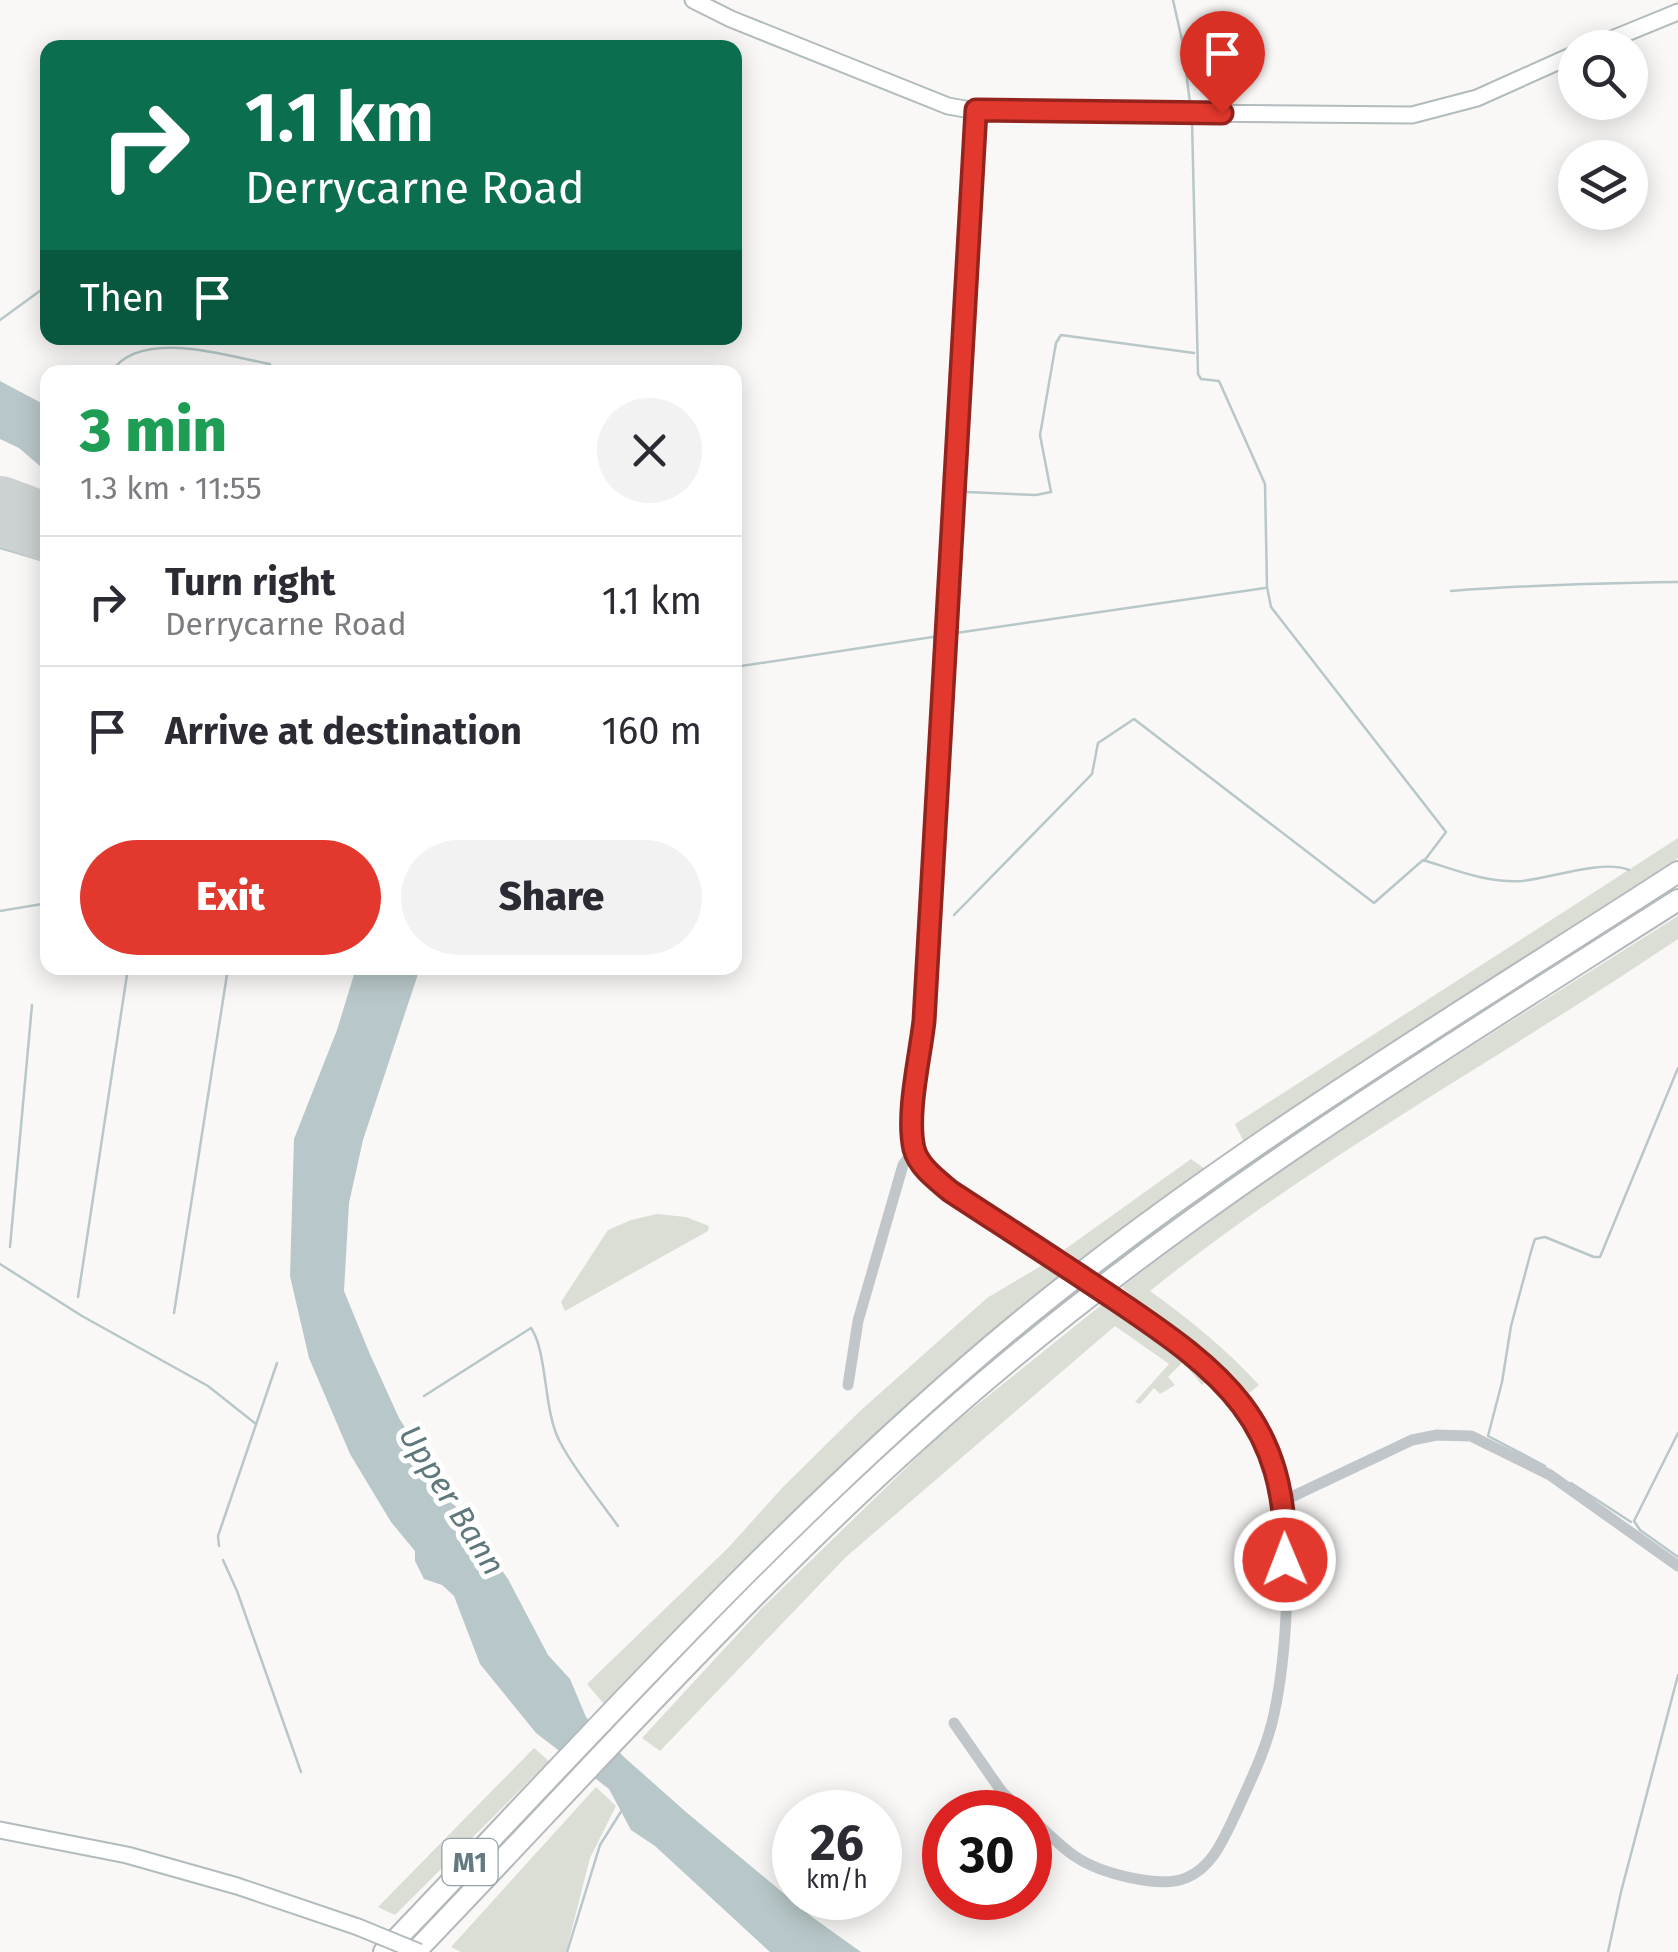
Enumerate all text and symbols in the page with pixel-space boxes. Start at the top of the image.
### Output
pin [1180,11,1265,114]
icon: arrive [1195,26,1250,81]
map controls [1558,30,1648,230]
button: search [1558,30,1648,120]
text: 1.1 km [245,76,434,160]
icon: right [80,80,210,210]
button: layers [1558,140,1648,230]
text: Derrycarne Road [245,161,585,215]
icon: arrive [185,270,240,325]
text: Then [80,275,165,321]
text: 3 min [80,395,227,467]
button: close [597,398,702,503]
text: 1.3 km · 11:55 [80,469,262,507]
text: Turn right [165,559,335,605]
icon: right [80,574,135,629]
text: 1.1 km [602,578,702,624]
text: Derrycarne Road [165,605,407,643]
icon: arrive [80,704,135,759]
text: Arrive at destination [165,708,522,754]
text: 160 m [601,708,702,754]
button: Exit [80,840,381,955]
button: Share [401,840,702,955]
water label: Upper Bann [391,1418,513,1582]
position arrow [1233,1508,1337,1612]
speed limit sign: 30 [922,1790,1052,1920]
text: 26 [810,1813,864,1873]
road number: M1 [442,1839,498,1885]
text: km/h [806,1865,868,1895]

